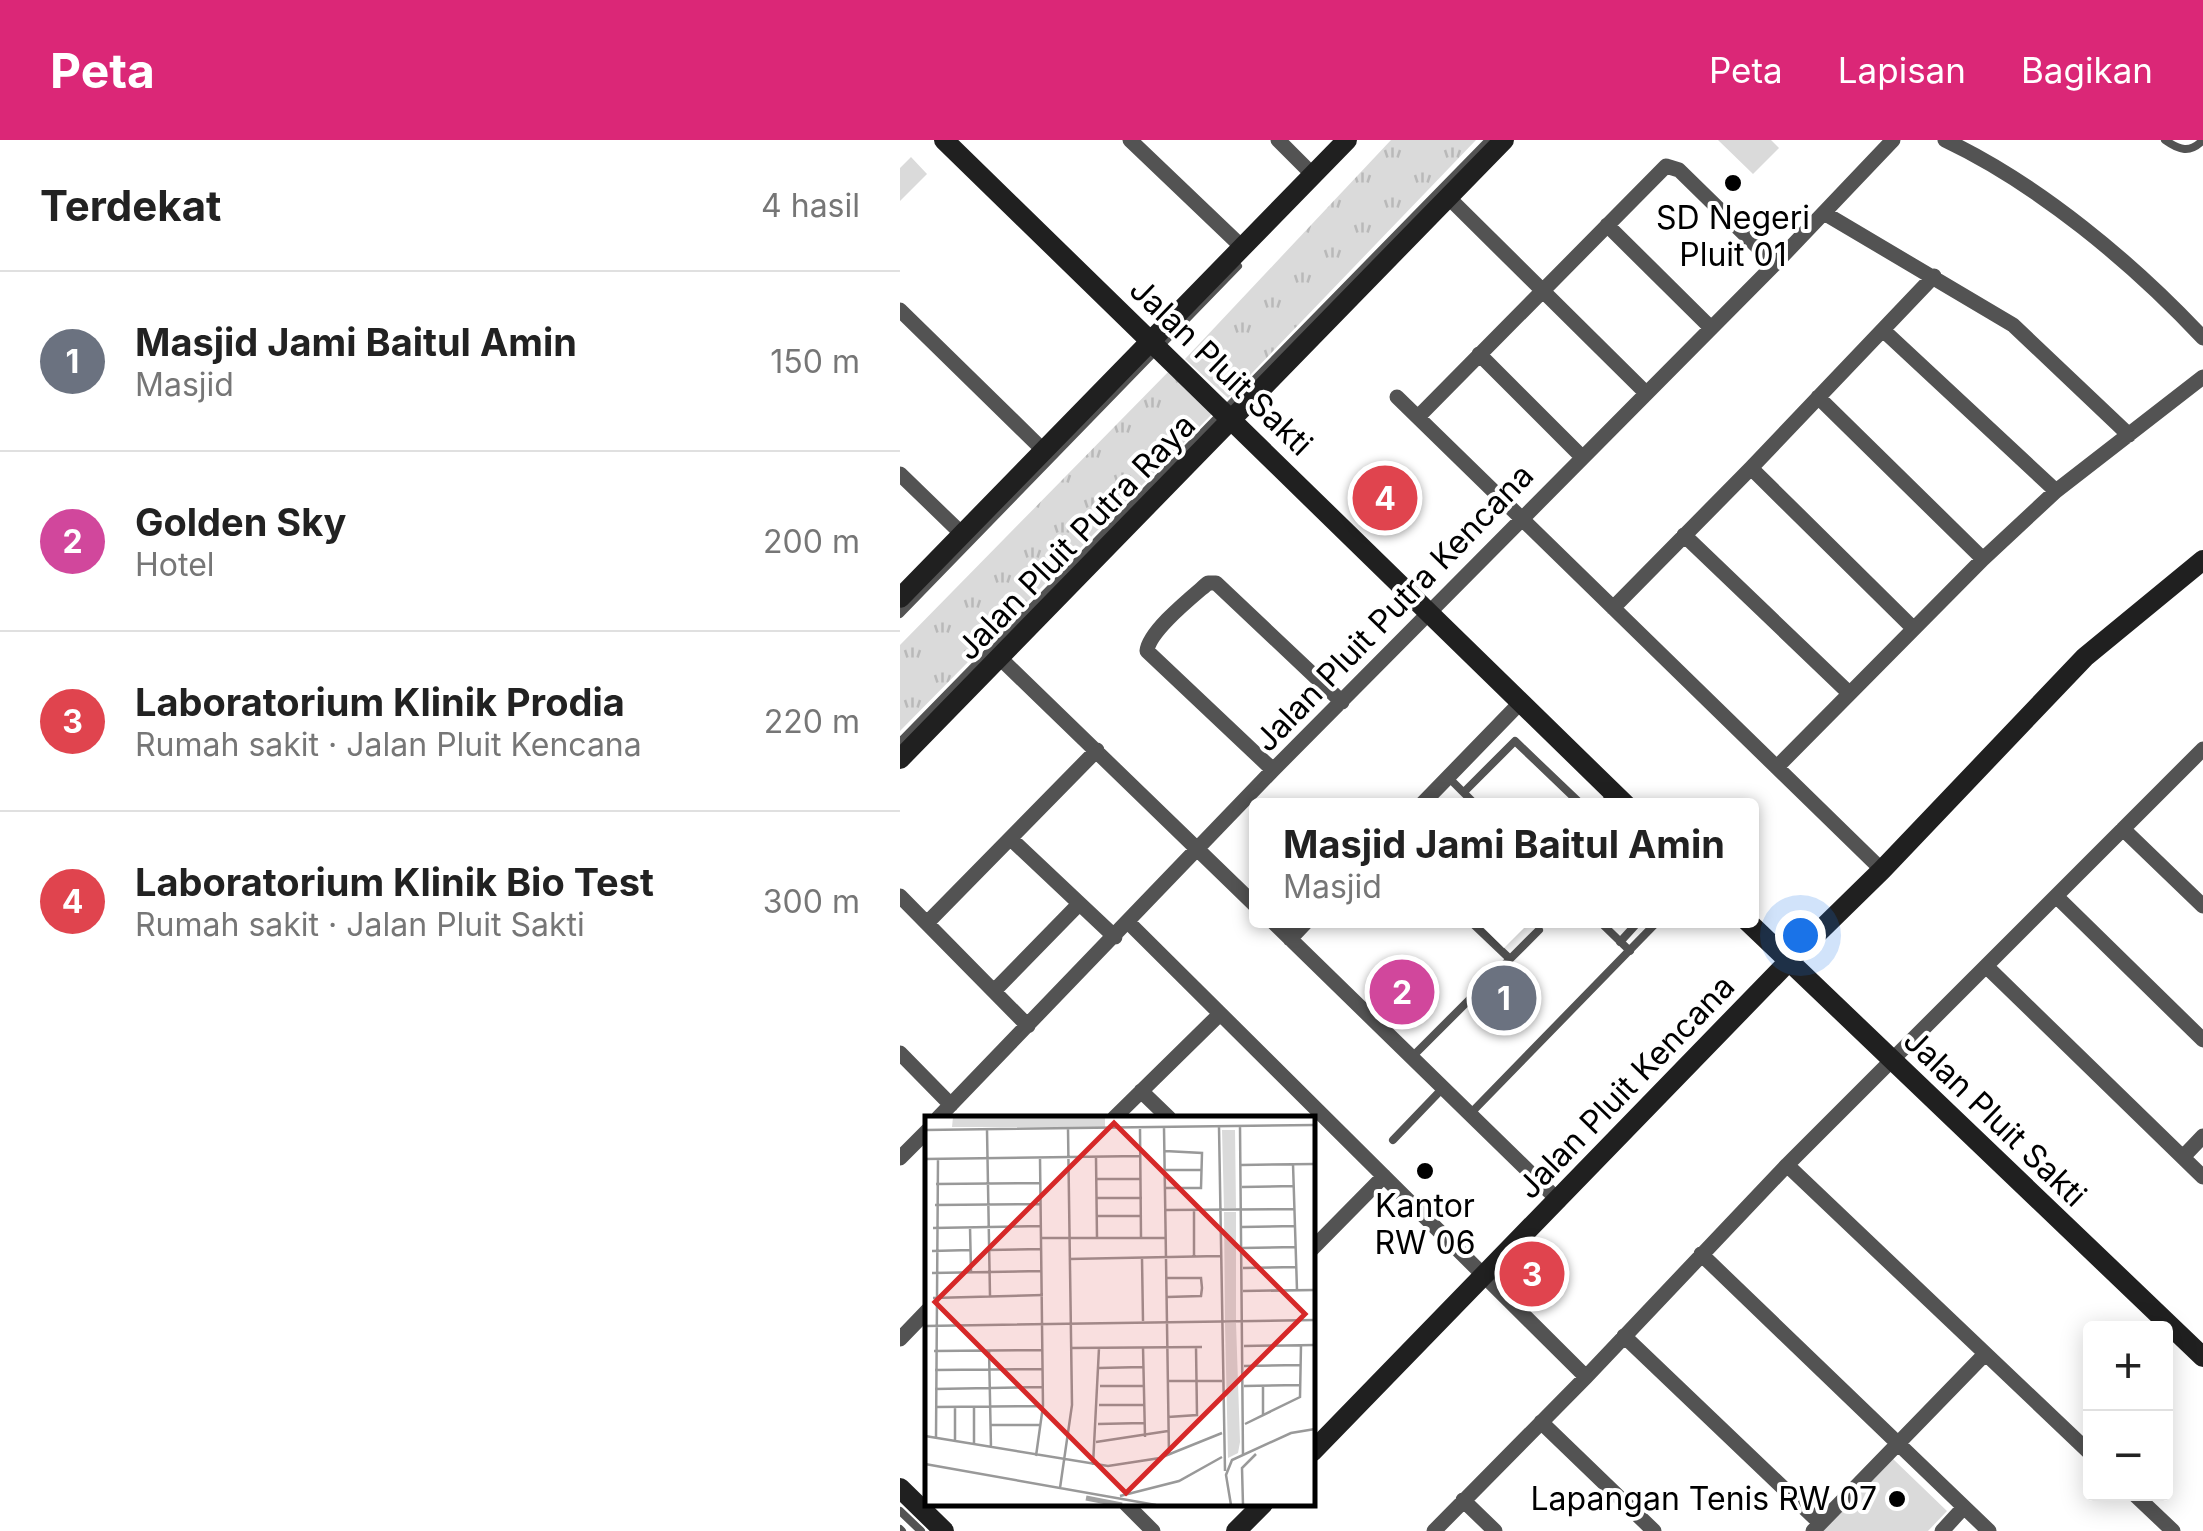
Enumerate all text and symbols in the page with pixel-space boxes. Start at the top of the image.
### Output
text: Peta [50,41,155,100]
text: Peta [1709,49,1783,91]
text: Lapisan [1838,49,1966,91]
text: Bagikan [2021,49,2153,91]
marker: SD Negeri Pluit 01 [1722,172,1744,194]
text: Terdekat [40,180,221,231]
text: 4 hasil [761,186,860,225]
place label: SD Negeri Pluit 01 [1656,198,1810,274]
street label: Jalan Pluit Sakti [1122,270,1321,463]
text: Masjid Jami Baitul Amin [135,319,577,365]
text: 1 [66,342,79,381]
text: 150 m [770,342,860,381]
text: Masjid [135,365,234,404]
street label: Jalan Pluit Putra Raya [948,406,1203,668]
street label: Jalan Pluit Putra Kencana [1246,456,1541,759]
pin: 4 [1352,460,1418,536]
text: Golden Sky [135,499,346,545]
text: 2 [62,522,83,561]
text: 200 m [763,522,860,561]
text: Hotel [135,545,215,584]
text: Laboratorium Klinik Prodia [135,679,625,725]
text: 3 [62,702,83,741]
text: 220 m [764,702,860,741]
text: Rumah sakit · Jalan Pluit Kencana [135,725,642,764]
popup [1249,798,1759,928]
text: Masjid Jami Baitul Amin [1283,821,1725,867]
text: Laboratorium Klinik Bio Test [135,859,654,905]
text: Masjid [1283,867,1382,906]
text: 4 [62,882,83,921]
text: 300 m [763,882,860,921]
text: Rumah sakit · Jalan Pluit Sakti [135,905,585,944]
your location [1775,910,1826,961]
pin: 2 [1370,954,1434,1030]
pin: 1 [1472,960,1536,1036]
street label: Jalan Pluit Kencana [1509,967,1742,1206]
street label: Jalan Pluit Sakti [1896,1021,2095,1214]
inset map [925,1116,1315,1506]
marker: Kantor RW 06 [1414,1160,1436,1182]
place label: Kantor RW 06 [1374,1186,1476,1262]
pin: 3 [1500,1236,1564,1312]
map controls [2083,1321,2173,1501]
button: + [2083,1321,2173,1411]
button: − [2083,1411,2173,1501]
place label: Lapangan Tenis RW 07 [1531,1479,1877,1518]
marker: Lapangan Tenis RW 07 [1886,1488,1908,1510]

